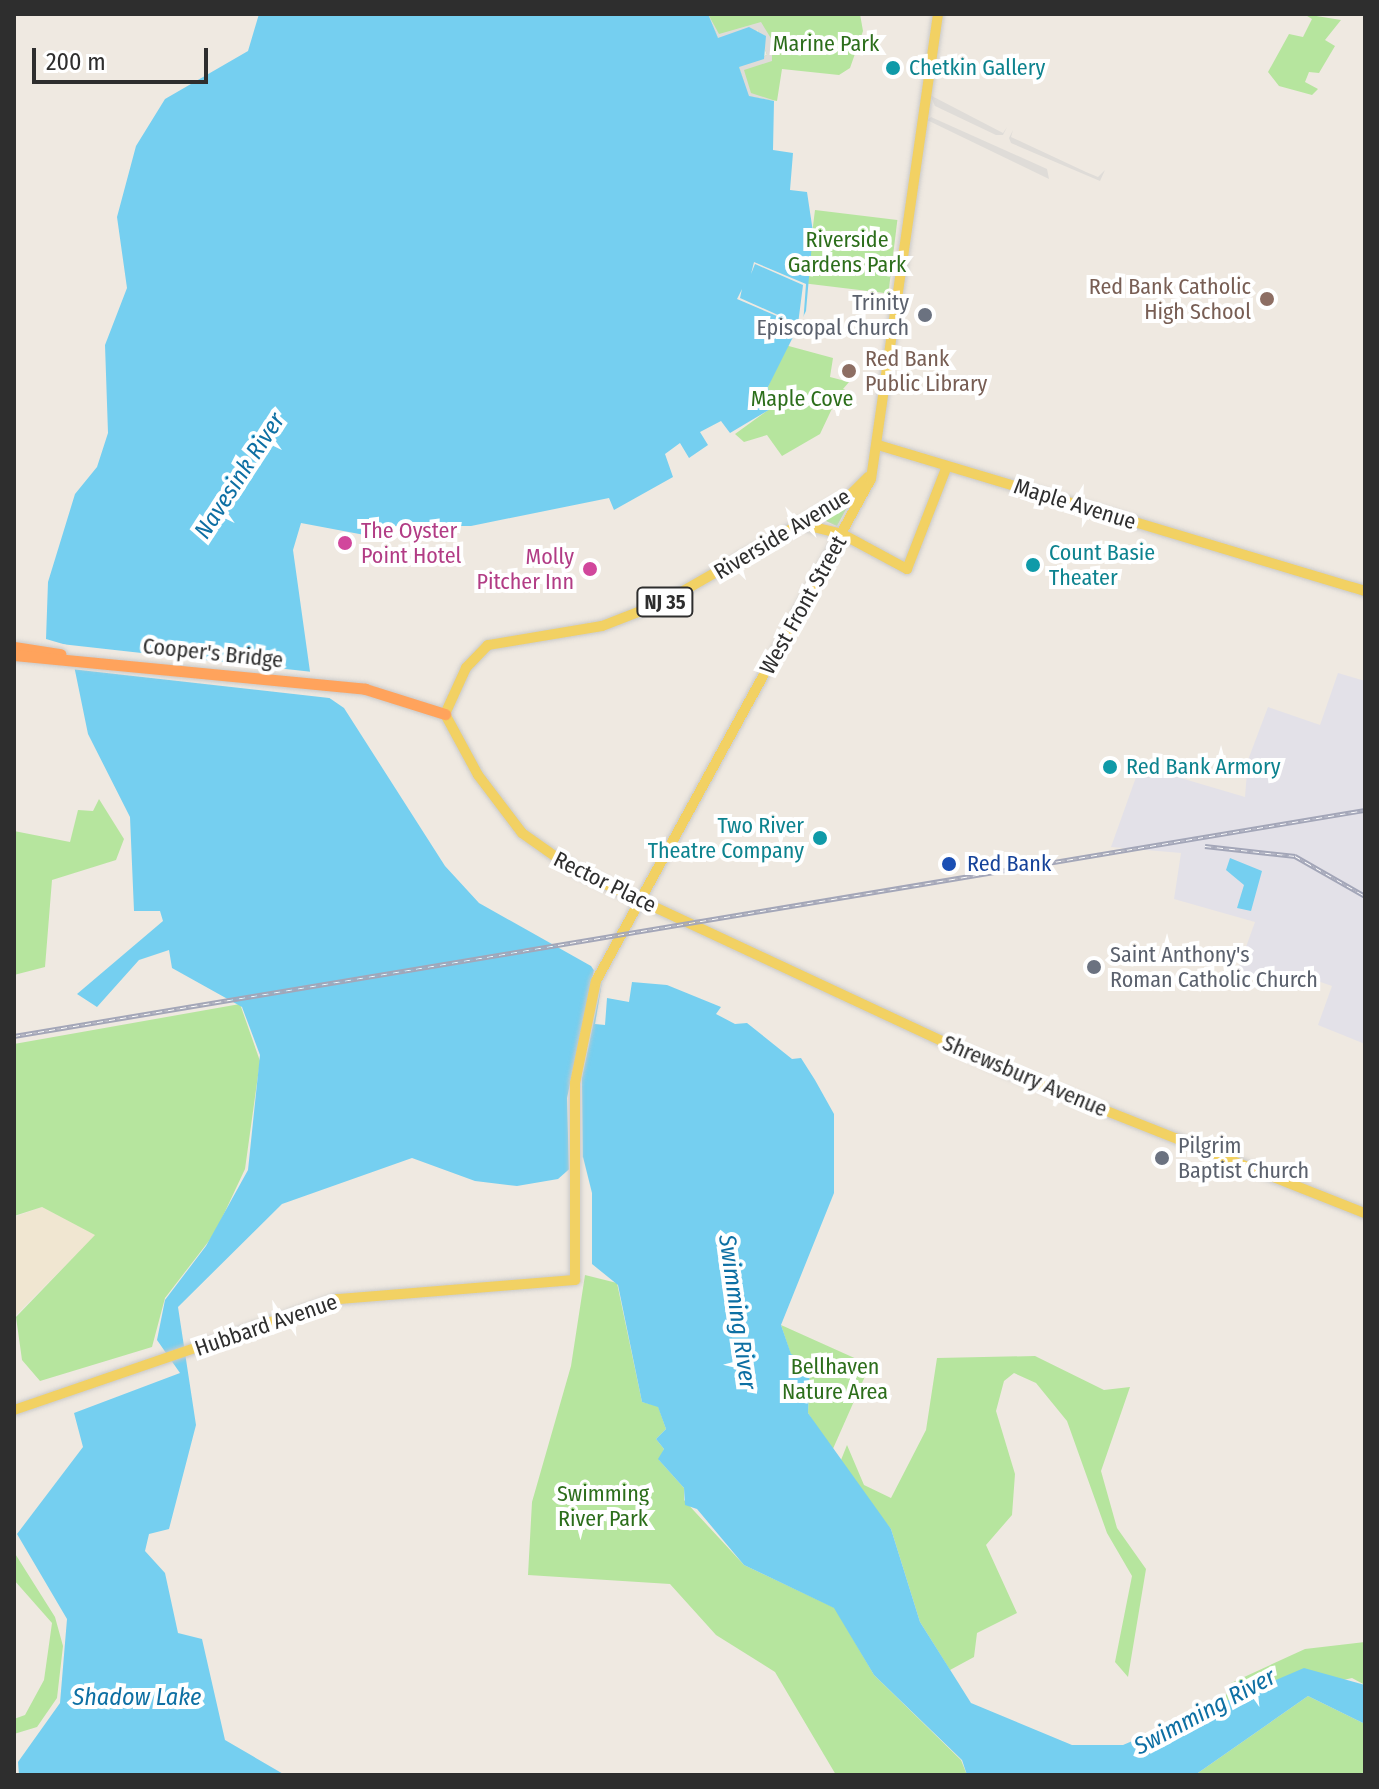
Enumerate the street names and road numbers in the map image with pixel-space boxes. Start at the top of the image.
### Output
street label: Maple Avenue [1011,473,1139,535]
street label: Riverside Avenue [709,483,855,585]
street label: West Front Street [754,531,852,679]
road number: NJ 35 [635,586,695,618]
street label: Cooper's Bridge [142,633,284,673]
street label: Rector Place [549,846,661,918]
street label: Shrewsbury Avenue [939,1029,1111,1123]
street label: Hubbard Avenue [191,1288,341,1362]

